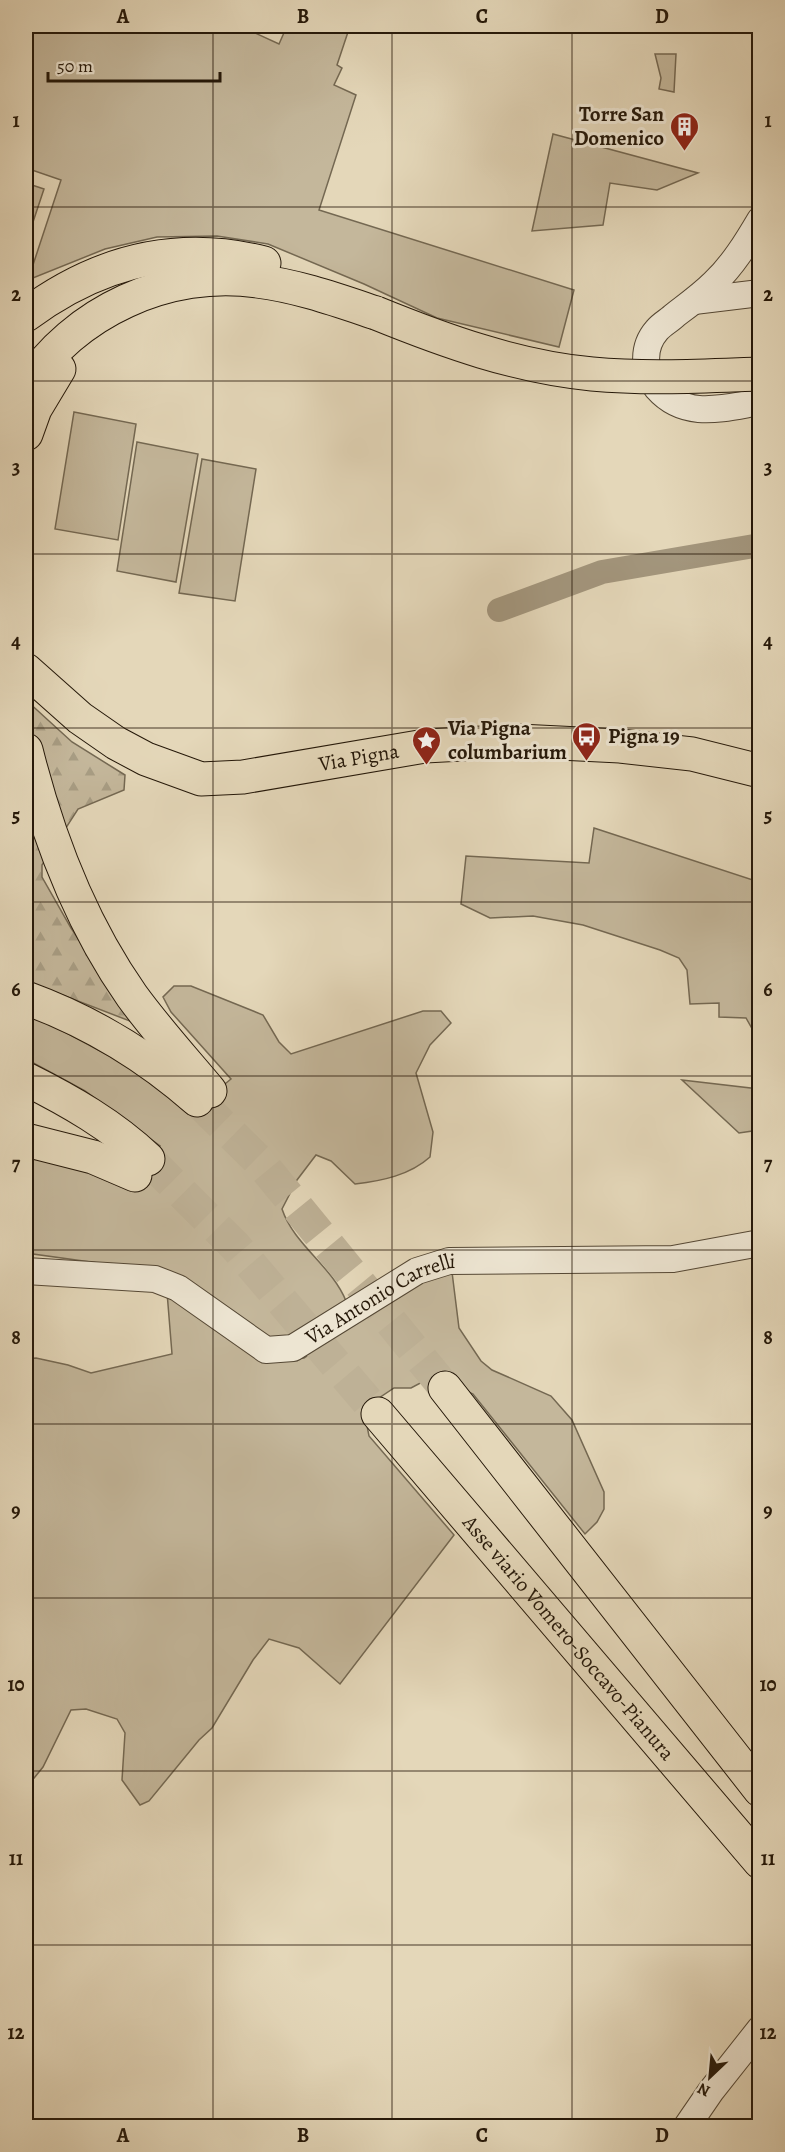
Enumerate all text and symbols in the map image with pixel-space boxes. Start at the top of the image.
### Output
text: A [116,3,130,30]
text: B [297,3,309,30]
text: C [476,3,488,30]
text: D [655,3,669,30]
scale bar [48,45,220,83]
text: 50 m [57,54,93,78]
place label: Torre San Domenico [574,100,664,152]
text: 1 [12,107,20,134]
text: 1 [764,107,772,134]
building icon: Torre San Domenico [669,110,701,152]
text: 2 [11,281,21,308]
text: 2 [763,281,773,308]
text: 3 [12,454,20,481]
text: 3 [764,454,772,481]
text: 4 [11,628,21,655]
text: 4 [763,628,773,655]
place label: Via Pigna columbarium [447,714,567,766]
bus stop icon: Pigna 19 [571,720,603,762]
place label: Pigna 19 [608,722,680,750]
place icon: Via Pigna columbarium [411,724,443,766]
street label: Via Pigna [315,737,401,778]
text: 5 [12,802,20,829]
text: 5 [764,802,772,829]
text: 6 [11,976,21,1003]
text: 6 [763,976,773,1003]
text: 7 [12,1150,21,1177]
text: 7 [764,1150,773,1177]
street label: Via Antonio Carrelli [299,1247,456,1352]
text: 8 [11,1324,21,1351]
text: 8 [763,1324,773,1351]
text: 9 [11,1497,21,1524]
text: 9 [763,1497,773,1524]
street label: Asse viario Vomero-Soccavo-Pianura [456,1508,681,1766]
text: 10 [7,1671,25,1698]
text: 10 [759,1671,777,1698]
text: 11 [9,1845,23,1872]
text: 11 [761,1845,775,1872]
text: 12 [8,2019,25,2046]
text: 12 [760,2019,777,2046]
north arrow [680,2047,740,2107]
text: N [693,2077,714,2102]
text: A [116,2122,130,2149]
text: B [297,2122,309,2149]
text: C [476,2122,488,2149]
text: D [655,2122,669,2149]

